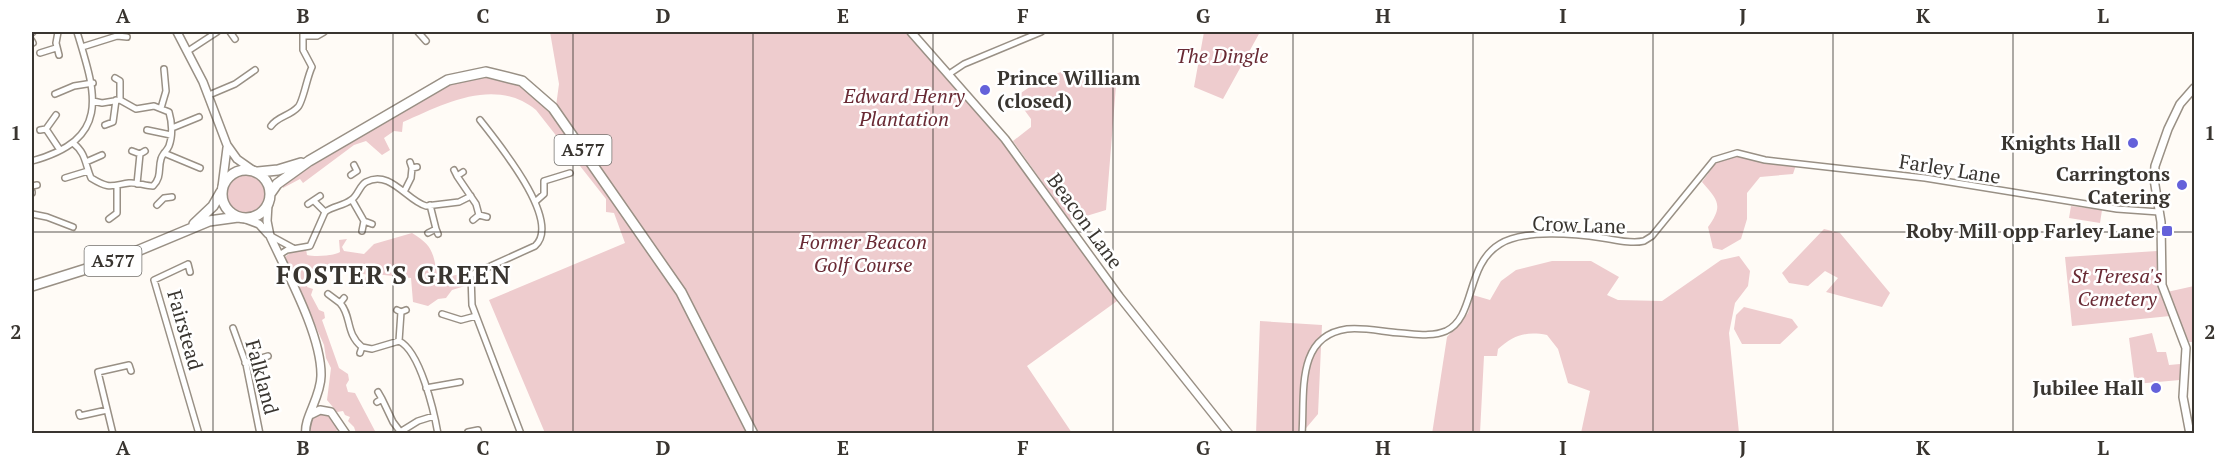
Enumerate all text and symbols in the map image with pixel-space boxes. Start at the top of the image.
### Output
text: A [116,2,131,29]
text: B [297,2,310,29]
text: C [476,2,490,29]
text: D [656,2,670,29]
text: E [837,2,849,29]
text: F [1017,2,1029,29]
text: G [1196,2,1210,29]
text: H [1375,2,1391,29]
text: I [1559,2,1567,29]
text: J [1739,2,1747,29]
text: K [1916,2,1931,29]
text: L [2097,2,2109,29]
park label: The Dingle [1176,42,1268,69]
place label: Prince William (closed) [997,64,1141,114]
park label: Edward Henry Plantation [842,82,965,132]
marker: Prince William (closed) [978,83,992,97]
text: 1 [10,119,22,146]
text: 1 [2204,119,2216,146]
place label: Knights Hall [2001,129,2121,156]
road number: A577 [554,135,612,165]
marker: Knights Hall [2126,136,2140,150]
street label: Farley Lane [1897,147,2003,190]
place label: Carringtons Catering [2056,160,2171,210]
street label: Beacon Lane [1041,167,1129,274]
marker: Carringtons Catering [2175,178,2189,192]
street label: Crow Lane [1532,209,1626,240]
place label: Roby Mill opp Farley Lane [1906,217,2155,244]
marker: Roby Mill opp Farley Lane [2160,224,2174,238]
park label: Former Beacon Golf Course [798,228,927,278]
road number: A577 [84,246,142,276]
district label: FOSTER'S GREEN [276,257,512,291]
park label: St Teresa's Cemetery [2071,262,2163,312]
street label: Fairstead [161,287,210,373]
text: 2 [10,318,22,345]
text: 2 [2204,318,2216,345]
street label: Falkland [240,336,285,417]
place label: Jubilee Hall [2033,374,2144,401]
marker: Jubilee Hall [2149,381,2163,395]
text: A [116,434,131,461]
text: B [297,434,310,461]
text: C [476,434,490,461]
text: D [656,434,670,461]
text: E [837,434,849,461]
text: F [1017,434,1029,461]
text: G [1196,434,1210,461]
text: H [1375,434,1391,461]
text: I [1559,434,1567,461]
text: J [1739,434,1747,461]
text: K [1916,434,1931,461]
text: L [2097,434,2109,461]

